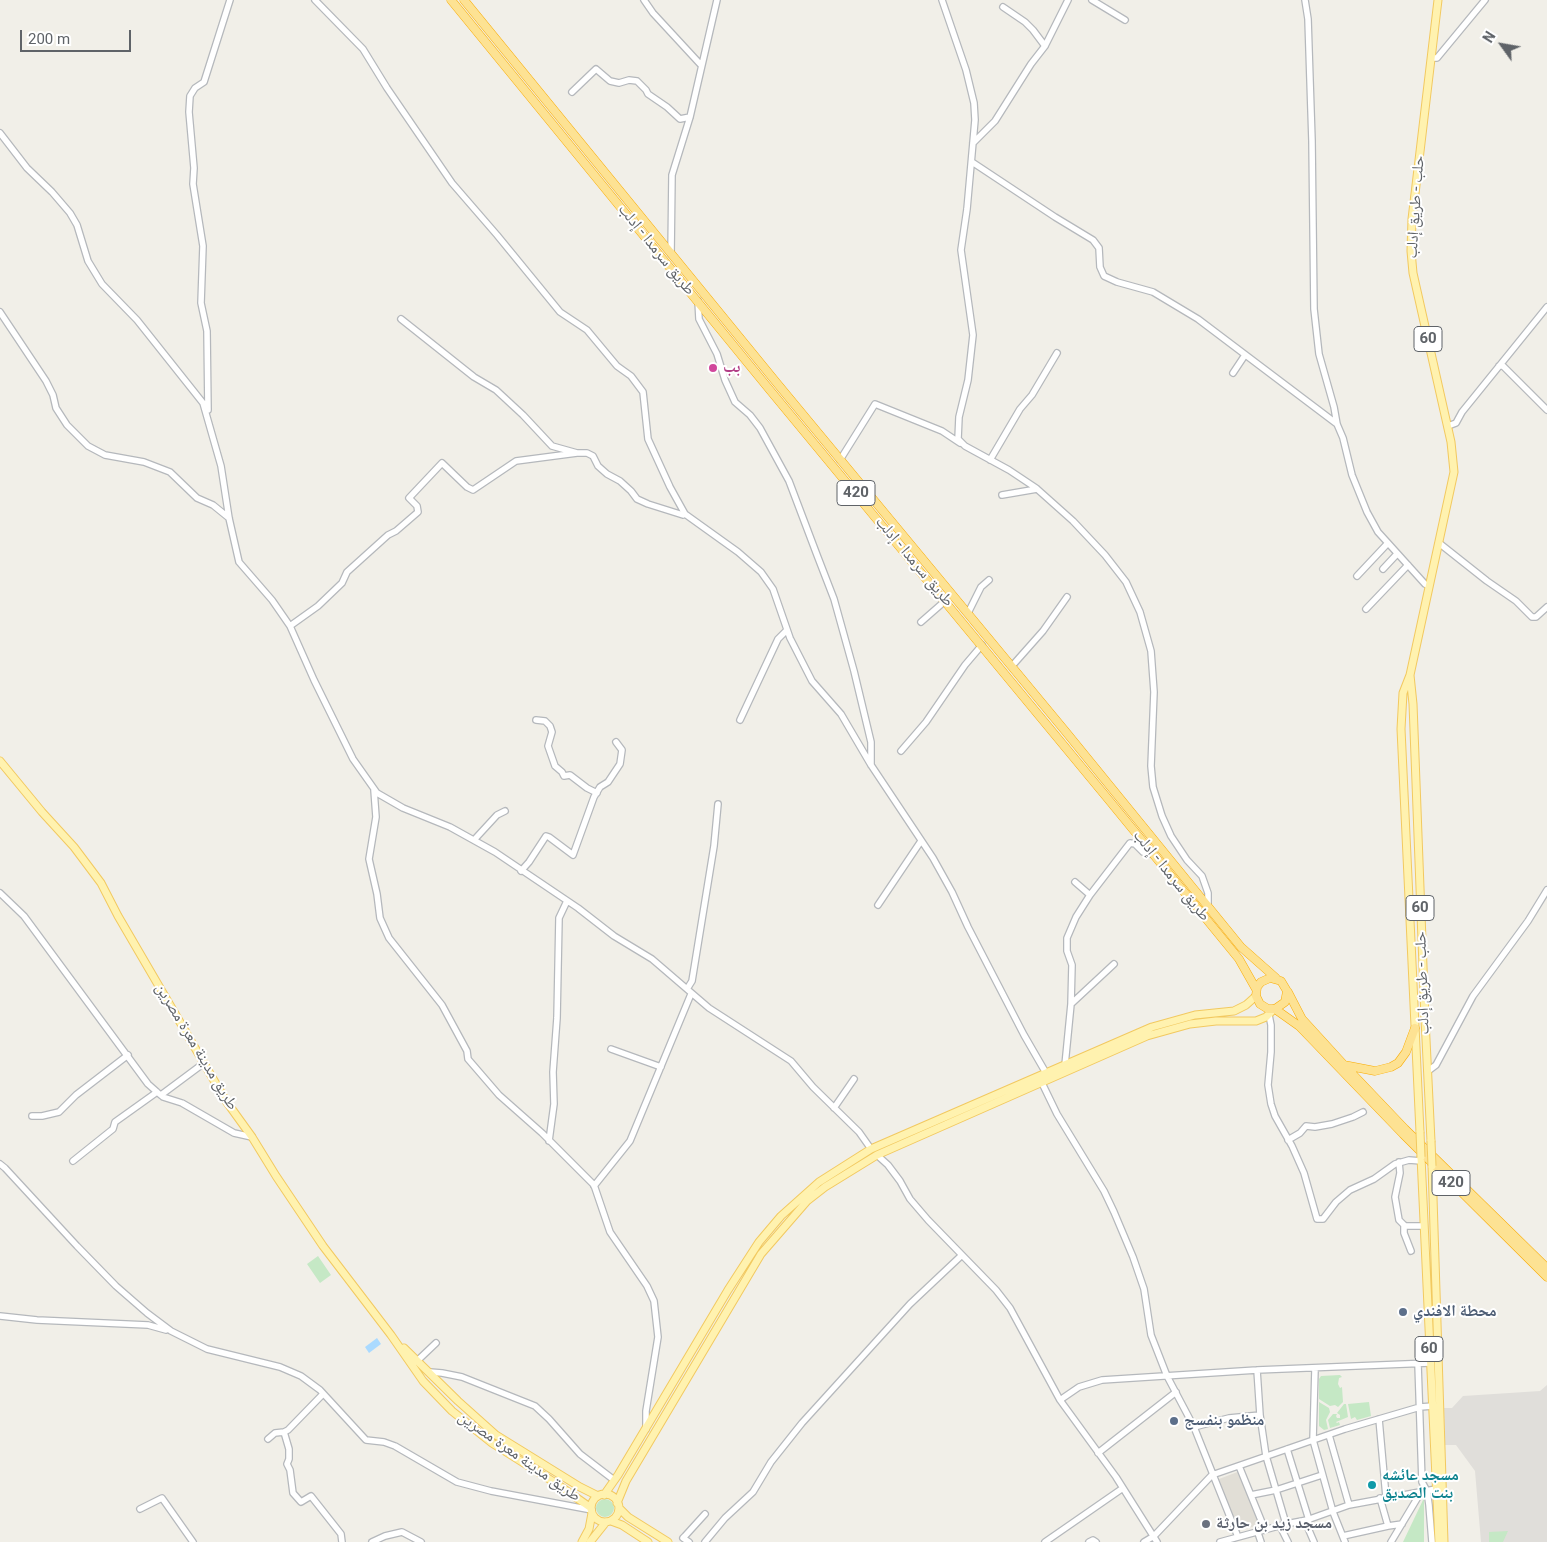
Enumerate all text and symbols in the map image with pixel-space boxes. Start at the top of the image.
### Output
scale bar [22,20,134,52]
north arrow [1477,20,1527,70]
text: N [1480,29,1499,45]
text: 200 m [28,30,70,48]
street label: حلب - طريق إدلب [1403,155,1429,259]
street label: طريق سرمدا - إدلب [613,201,699,299]
road number: 60 [1414,326,1442,352]
place label: بب [723,358,740,378]
marker: بب [707,362,719,374]
road number: 420 [837,480,875,506]
street label: طريق سرمدا - إدلب [871,513,957,611]
street label: طريق سرمدا - إدلب [1128,827,1214,925]
road number: 60 [1406,896,1434,920]
street label: حلب - طريق إدلب [1412,931,1434,1035]
street label: طريق مدينة معرة مصرين [150,980,242,1114]
road number: 420 [1432,1170,1470,1196]
place label: محطة الافندي [1413,1302,1497,1322]
marker: محطة الافندي [1397,1306,1409,1318]
road number: 60 [1415,1336,1443,1362]
street label: طريق مدينة معرة مصرين [454,1408,584,1506]
place label: منظمو بنفسج [1184,1411,1264,1431]
marker: منظمو بنفسج [1168,1415,1180,1427]
place label: مسجد عائشه بنت الصديق [1382,1466,1459,1504]
marker: مسجد عائشه بنت الصديق [1366,1479,1378,1491]
place label: مسجد زيد بن حارثة [1216,1514,1332,1534]
marker: مسجد زيد بن حارثة [1200,1518,1212,1530]

